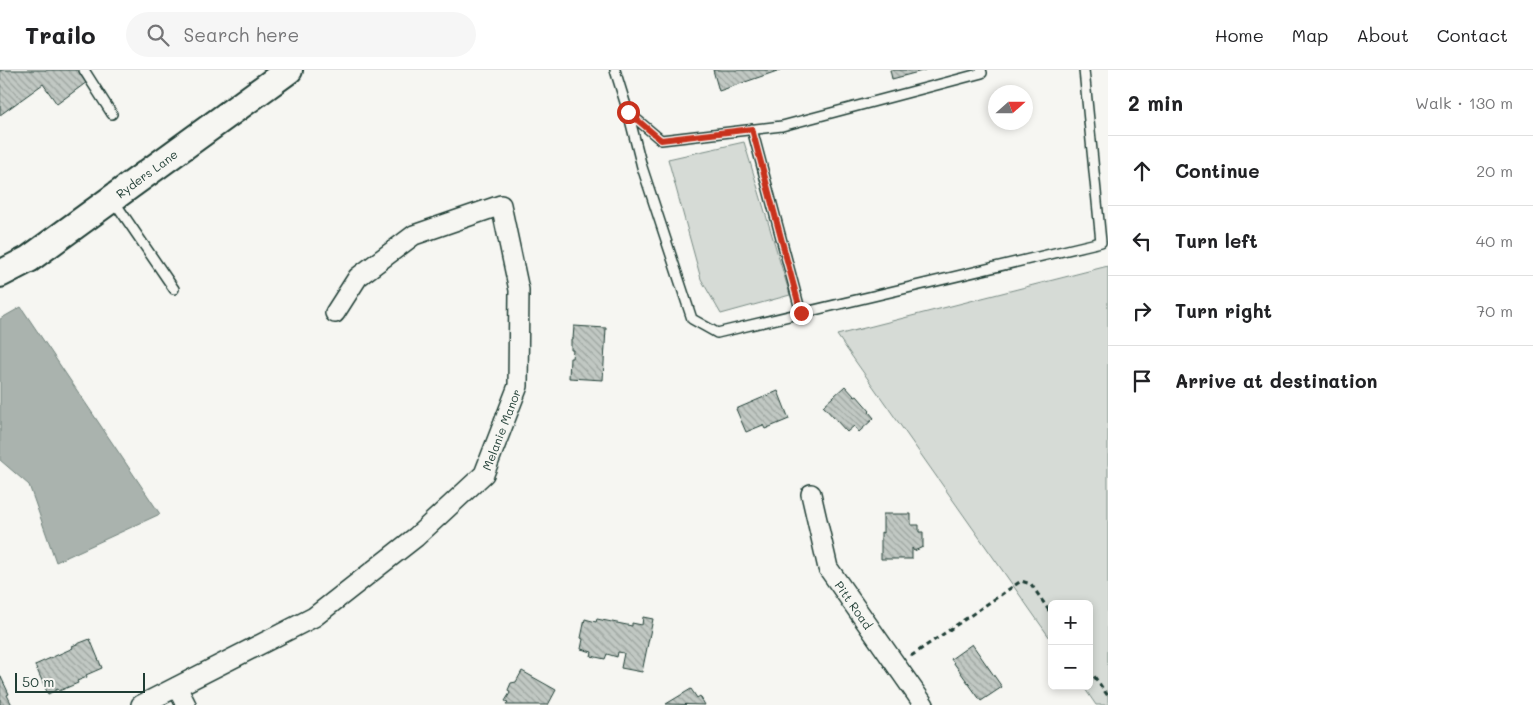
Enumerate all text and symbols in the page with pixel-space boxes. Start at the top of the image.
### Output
search box [126,12,476,57]
text: Trailo [25,19,96,50]
icon: search [144,21,172,49]
text: Search here [184,22,299,47]
text: Home [1215,23,1264,47]
text: Map [1292,23,1328,47]
text: About [1356,23,1409,47]
text: Contact [1437,23,1508,47]
north arrow [988,85,1033,130]
text: 2 min [1128,89,1183,116]
text: Walk · 130 m [1415,92,1513,113]
route start [617,101,640,124]
street label: Ryders Lane [112,146,181,201]
icon: ahead [1128,157,1156,185]
text: Continue [1175,158,1260,183]
text: 20 m [1476,160,1513,181]
icon: left [1128,227,1156,255]
text: Turn left [1175,228,1258,253]
text: 40 m [1476,230,1513,251]
icon: right [1128,297,1156,325]
text: Turn right [1175,298,1272,323]
text: 70 m [1476,300,1513,321]
route end [790,302,813,325]
icon: arrive [1128,367,1156,395]
text: Arrive at destination [1175,368,1378,393]
street label: Melanie Manor [478,387,524,473]
street label: Pitt Road [831,578,877,632]
map controls [1048,600,1093,690]
button: + [1048,600,1093,645]
button: − [1048,645,1093,690]
scale bar [15,670,145,693]
text: 50 m [22,672,54,691]

